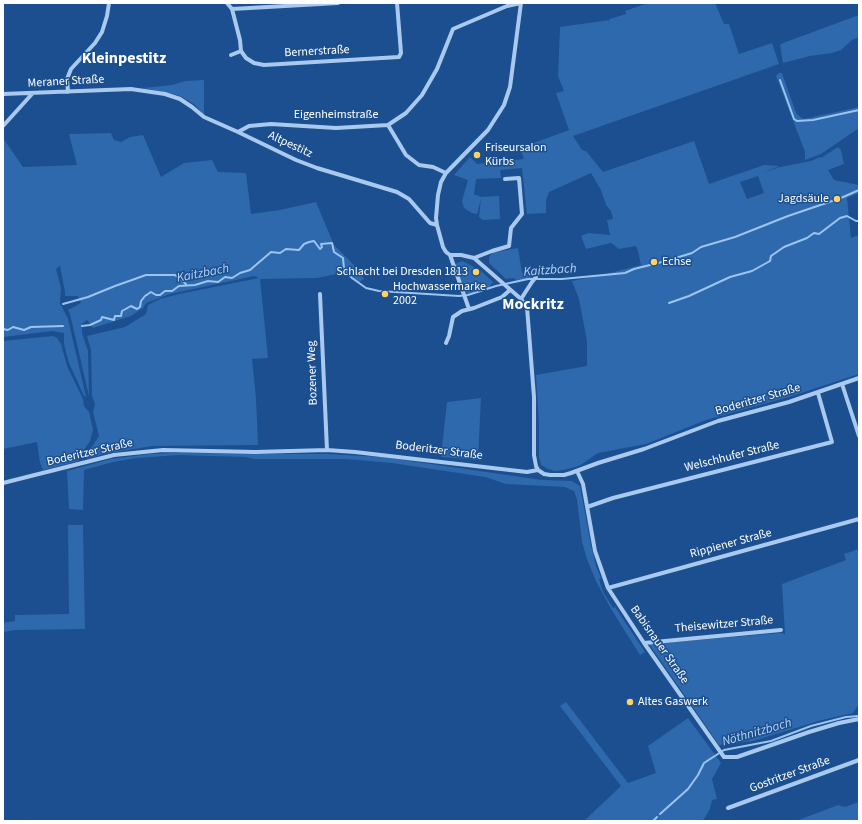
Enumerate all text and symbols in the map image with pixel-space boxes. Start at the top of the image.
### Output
street label: Bernerstraße [284,43,350,61]
district label: Kleinpestitz [82,49,166,69]
street label: Meraner Straße [27,73,105,91]
street label: Eigenheimstraße [294,108,378,122]
street label: Altpestitz [266,129,314,161]
place label: Friseursalon Kürbs [485,141,547,169]
marker: Friseursalon Kürbs [472,150,482,160]
place label: Jagdsäule [778,192,829,206]
marker: Jagdsäule [832,194,842,204]
place label: Echse [662,255,691,269]
marker: Echse [649,257,659,267]
water label: Kaitzbach [175,261,231,287]
water label: Kaitzbach [523,261,577,281]
place label: Schlacht bei Dresden 1813 [336,265,468,279]
marker: Schlacht bei Dresden 1813 [471,267,481,277]
place label: Hochwassermarke 2002 [393,280,486,308]
marker: Hochwassermarke 2002 [380,289,390,299]
district label: Mockritz [502,295,564,315]
street label: Bozener Weg [305,340,321,406]
street label: Boderitzer Straße [714,381,802,419]
street label: Boderitzer Straße [46,436,134,470]
street label: Welschhufer Straße [683,438,781,476]
street label: Boderitzer Straße [395,439,483,463]
street label: Rippiener Straße [689,526,773,562]
street label: Babisnauer Straße [627,603,691,687]
street label: Theisewitzer Straße [674,614,774,636]
place label: Altes Gaswerk [638,695,708,709]
marker: Altes Gaswerk [625,697,635,707]
water label: Nöthnitzbach [720,716,794,750]
street label: Gostritzer Straße [748,754,832,796]

